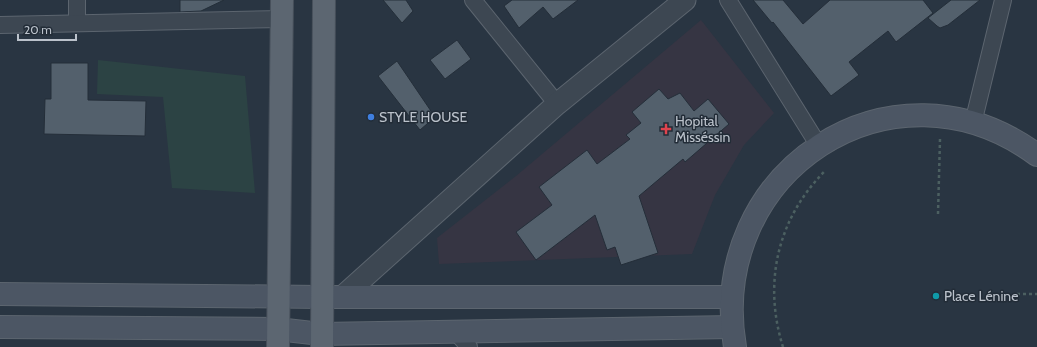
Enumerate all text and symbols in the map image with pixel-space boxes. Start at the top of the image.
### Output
scale bar [18,16,76,42]
text: 20 m [24,22,52,37]
place label: STYLE HOUSE [379,108,467,126]
marker: STYLE HOUSE [366,112,376,122]
place label: Hopital Misséssin [675,112,731,146]
marker: Hopital Misséssin [660,123,672,135]
place label: Place Lénine [944,287,1018,305]
marker: Place Lénine [931,291,941,301]

